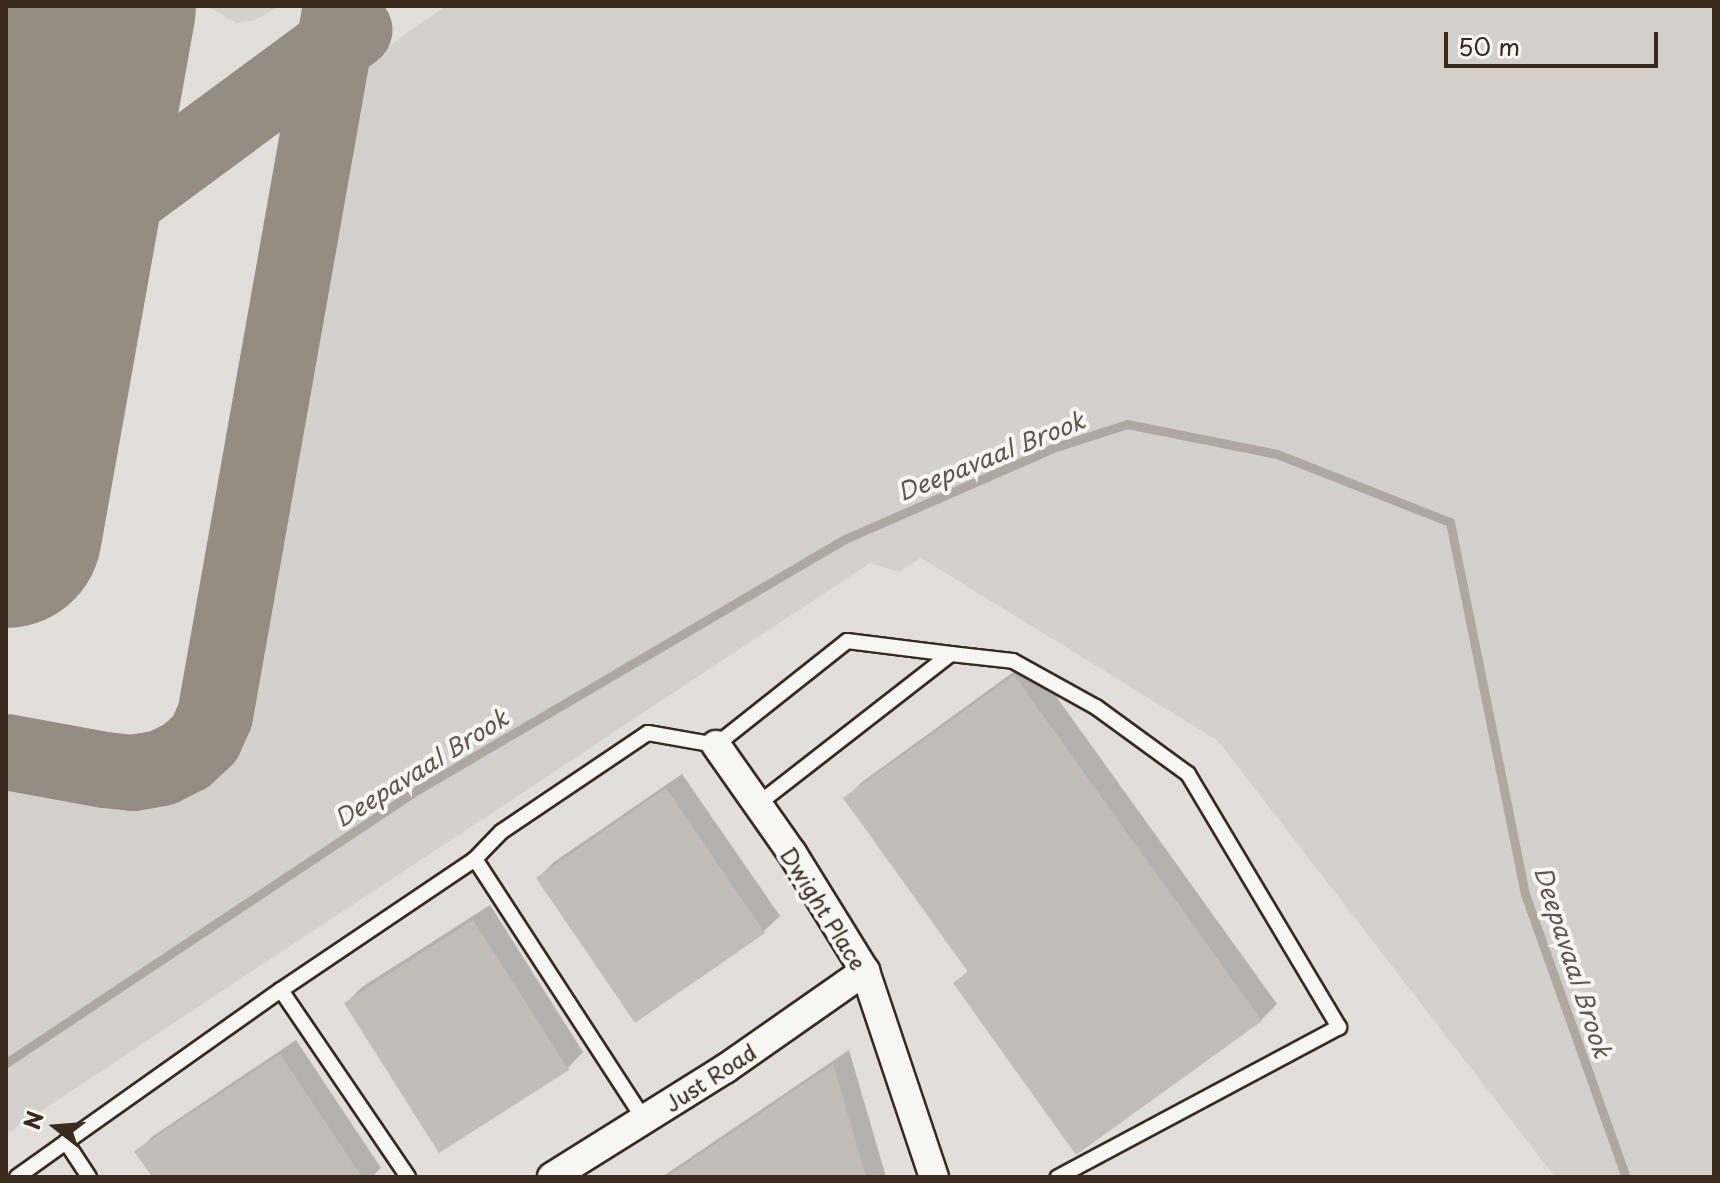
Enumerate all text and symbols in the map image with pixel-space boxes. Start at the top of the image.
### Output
scale bar [1448,16,1662,66]
text: 50 m [1458,28,1520,64]
water label: Deepavaal Brook [893,405,1089,507]
water label: Deepavaal Brook [329,703,513,833]
street label: Dwight Place [775,841,873,975]
water label: Deepavaal Brook [1528,863,1618,1061]
street label: Just Road [659,1038,761,1116]
north arrow [16,1087,96,1167]
text: N [14,1107,51,1133]

